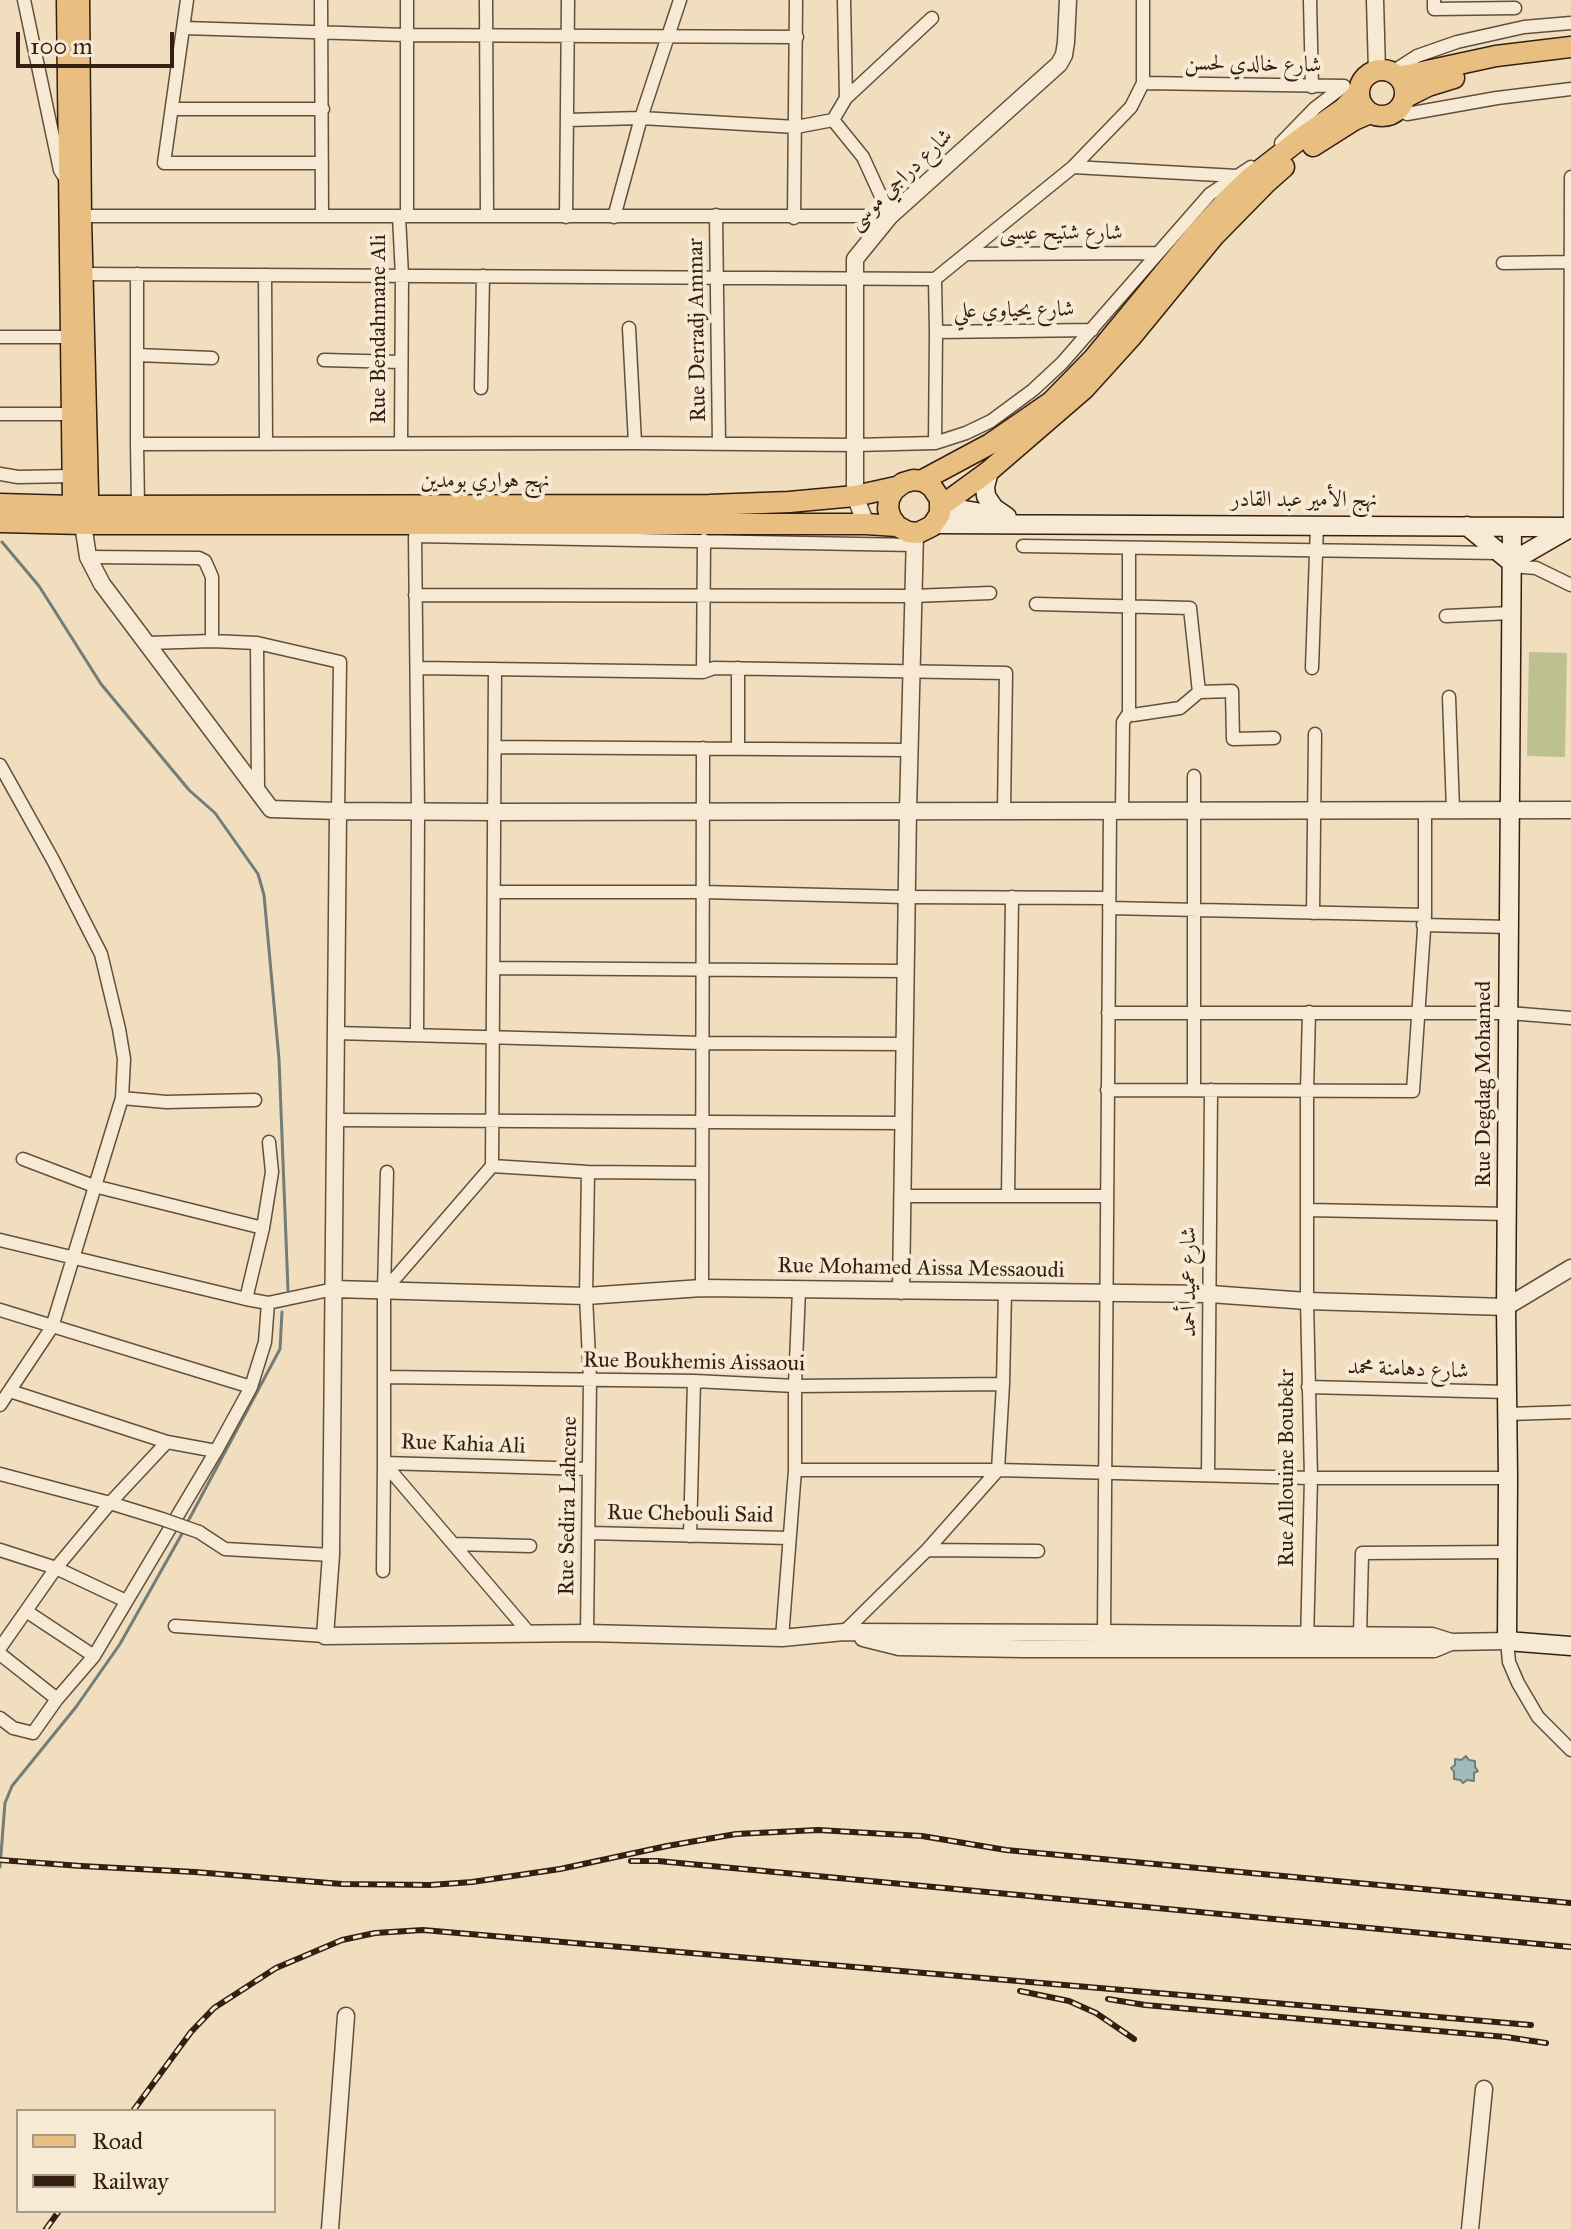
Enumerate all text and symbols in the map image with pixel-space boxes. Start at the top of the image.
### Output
scale bar [20,16,178,66]
text: 100 m [30,31,93,61]
street label: شارع خالدي لحسن [1184,51,1322,79]
street label: شارع دراجي موسى [843,124,959,236]
street label: شارع شتيح عيسى [999,221,1123,247]
street label: Rue Bendahmane Ali [367,234,393,424]
street label: Rue Derradj Ammar [683,238,713,422]
street label: شارع يحياوي علي [953,297,1075,325]
street label: نهج هواري بومدين [420,469,550,495]
street label: نهج الأمير عبد القادر [1231,488,1377,514]
street label: Rue Degdag Mohamed [1472,981,1498,1187]
street label: شارع عميد أحمد [1177,1227,1203,1337]
street label: Rue Mohamed Aissa Messaoudi [777,1253,1065,1285]
street label: Rue Boukhemis Aissaoui [583,1348,805,1378]
street label: شارع دهامنة محمد [1347,1355,1469,1385]
street label: Rue Allouine Boubekr [1275,1369,1301,1567]
street label: Rue Sedira Lahcene [554,1416,584,1596]
street label: Rue Kahia Ali [400,1430,526,1460]
street label: Rue Chebouli Said [606,1500,774,1530]
legend [16,2109,276,2213]
text: Road [92,2126,143,2156]
text: Railway [92,2166,169,2196]

